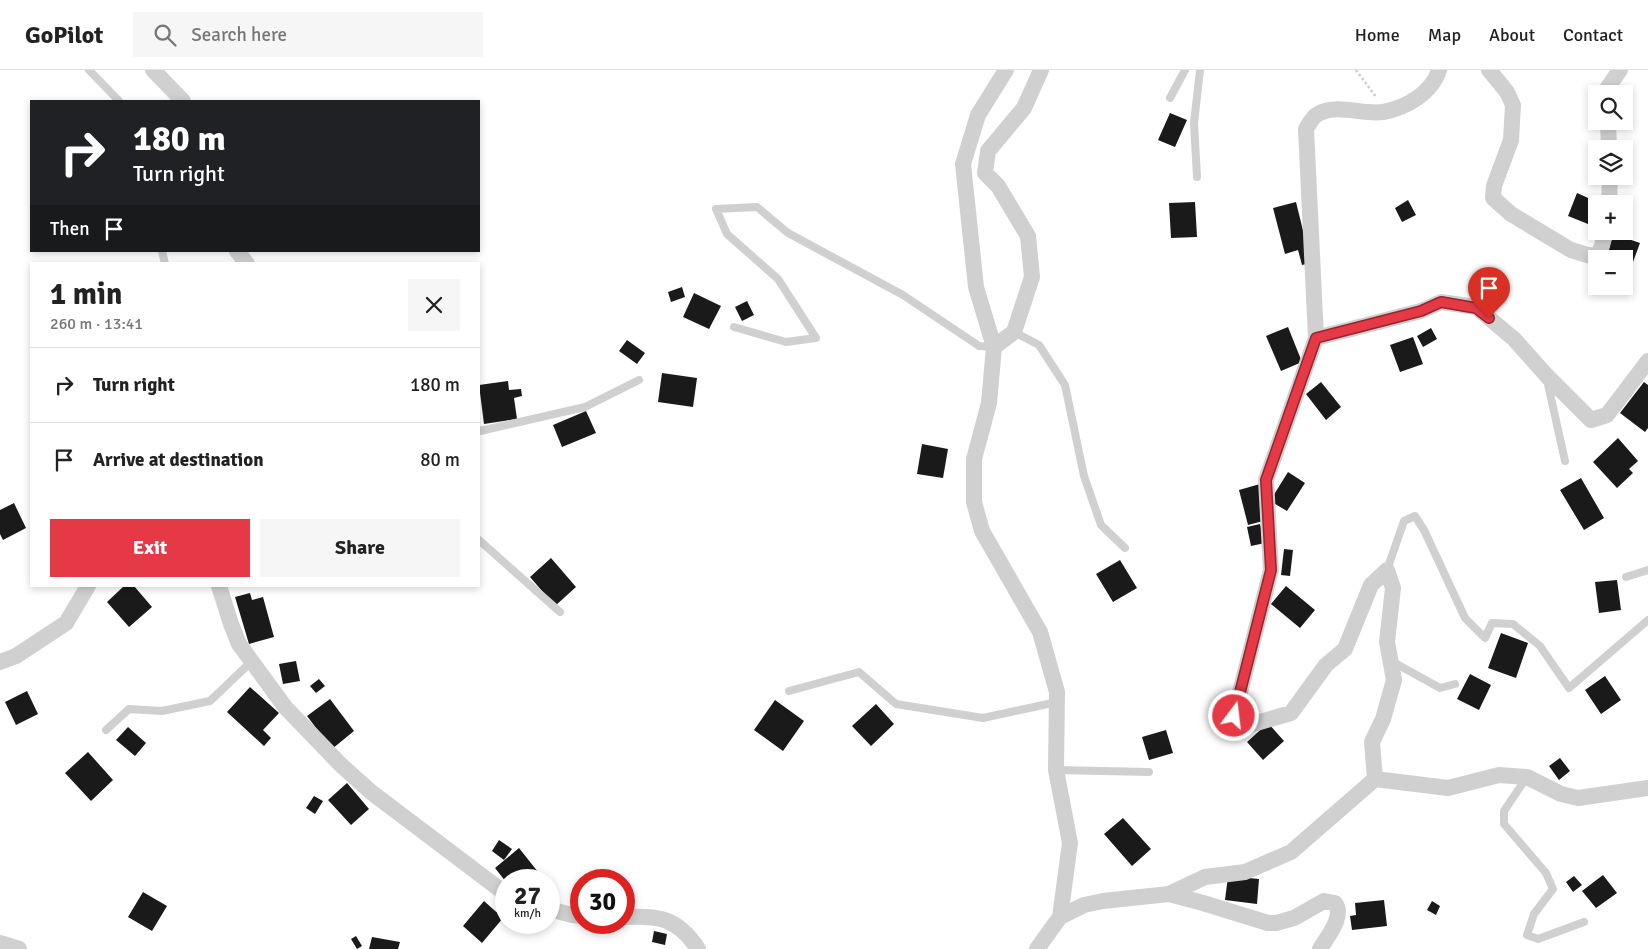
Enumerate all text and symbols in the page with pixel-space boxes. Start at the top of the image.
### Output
search box [133,12,483,57]
text: GoPilot [25,20,103,50]
icon: search [151,21,179,49]
text: Search here [191,23,287,47]
text: Home [1355,24,1400,46]
text: Map [1428,24,1461,46]
text: About [1489,24,1535,46]
text: Contact [1563,24,1623,46]
map controls [1588,85,1633,295]
button: search [1588,85,1633,130]
text: 180 m [133,117,226,160]
icon: right [50,120,115,185]
button: layers [1588,140,1633,185]
text: Turn right [133,160,225,187]
button: + [1588,195,1633,240]
icon: arrive [100,215,128,243]
text: Then [50,217,90,241]
button: − [1588,250,1633,295]
pin [1468,267,1510,318]
icon: arrive [1475,274,1503,302]
text: 1 min [50,276,122,313]
button: close [408,279,460,331]
text: 260 m · 13:41 [50,314,143,334]
icon: right [50,371,78,399]
text: Turn right [93,373,175,397]
text: 180 m [410,373,460,397]
icon: arrive [50,446,78,474]
text: Arrive at destination [93,448,264,472]
text: 80 m [420,448,460,472]
button: Exit [50,519,250,577]
button: Share [260,519,460,577]
position arrow [1207,689,1259,741]
speed limit sign: 30 [570,869,635,934]
text: 27 [514,880,541,911]
text: km/h [514,906,541,921]

